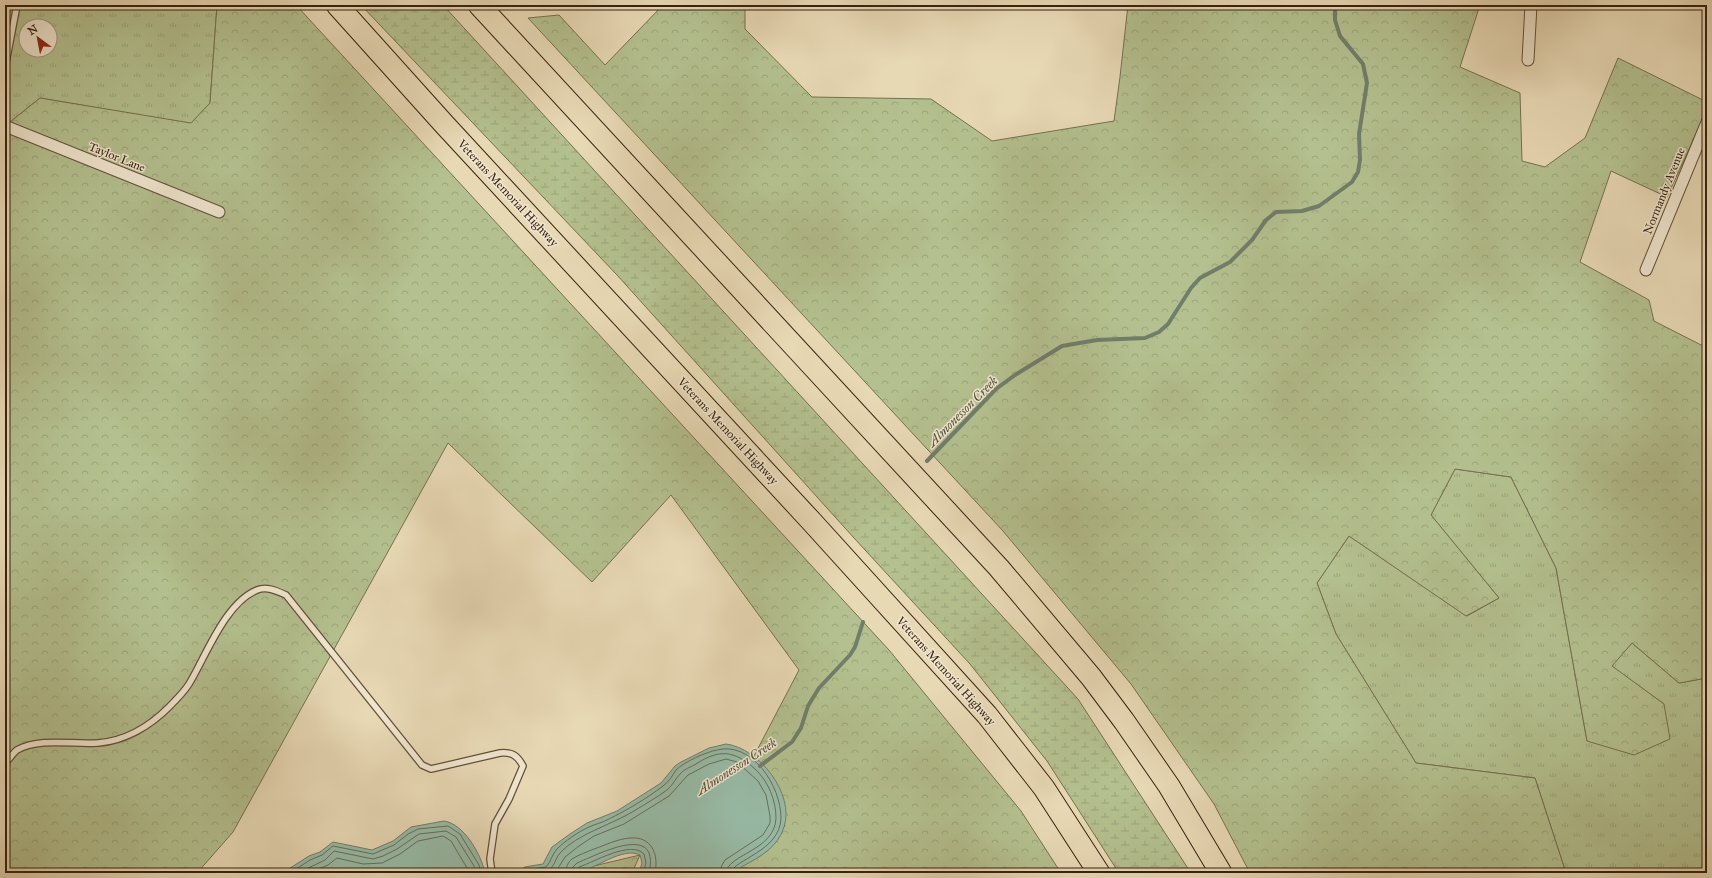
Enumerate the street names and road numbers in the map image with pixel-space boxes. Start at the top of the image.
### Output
street label: Veterans Memorial Highway [453,136,561,250]
street label: Taylor Lane [87,139,147,175]
street label: Normandy Avenue [1640,146,1688,236]
street label: Veterans Memorial Highway [673,374,781,488]
street label: Veterans Memorial Highway [892,613,999,729]

